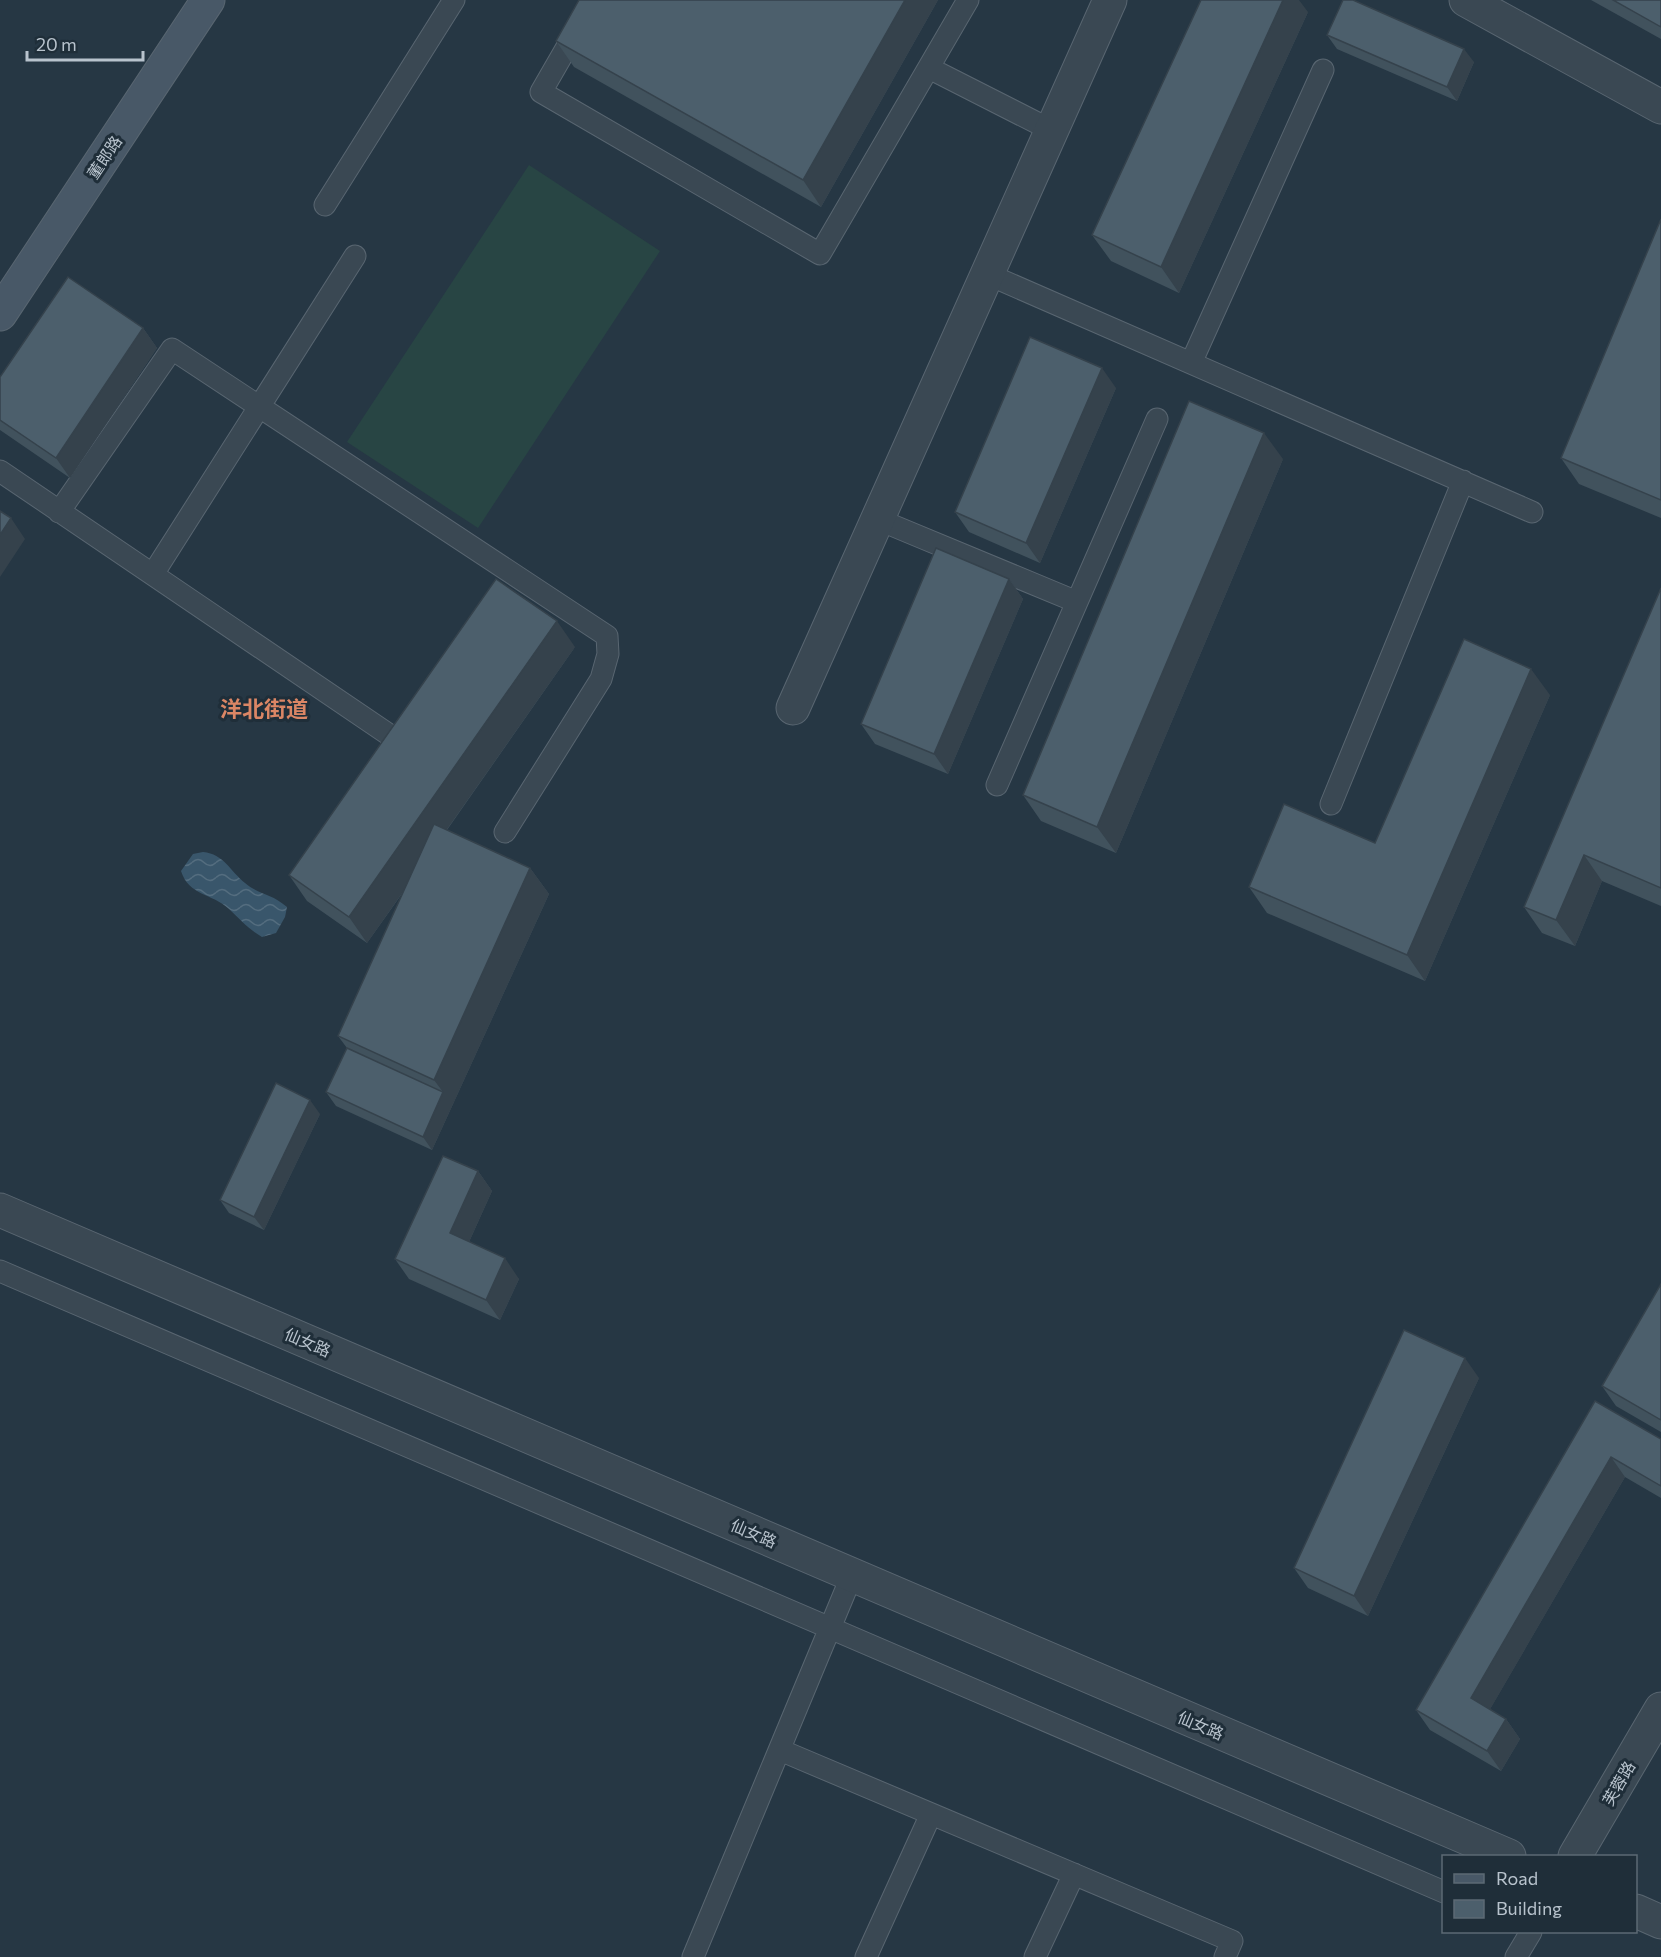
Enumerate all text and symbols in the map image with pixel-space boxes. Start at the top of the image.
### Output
scale bar [27,24,142,62]
text: 20 m [36,33,77,55]
street label: 董郎路 [83,132,125,182]
district label: 洋北街道 [220,695,308,722]
street label: 仙女路 [282,1324,334,1360]
street label: 仙女路 [728,1515,780,1551]
street label: 仙女路 [1175,1707,1227,1743]
street label: 芙蓉路 [1598,1757,1638,1809]
legend [1442,1855,1637,1933]
text: Road [1496,1867,1538,1889]
text: Building [1496,1897,1562,1919]

